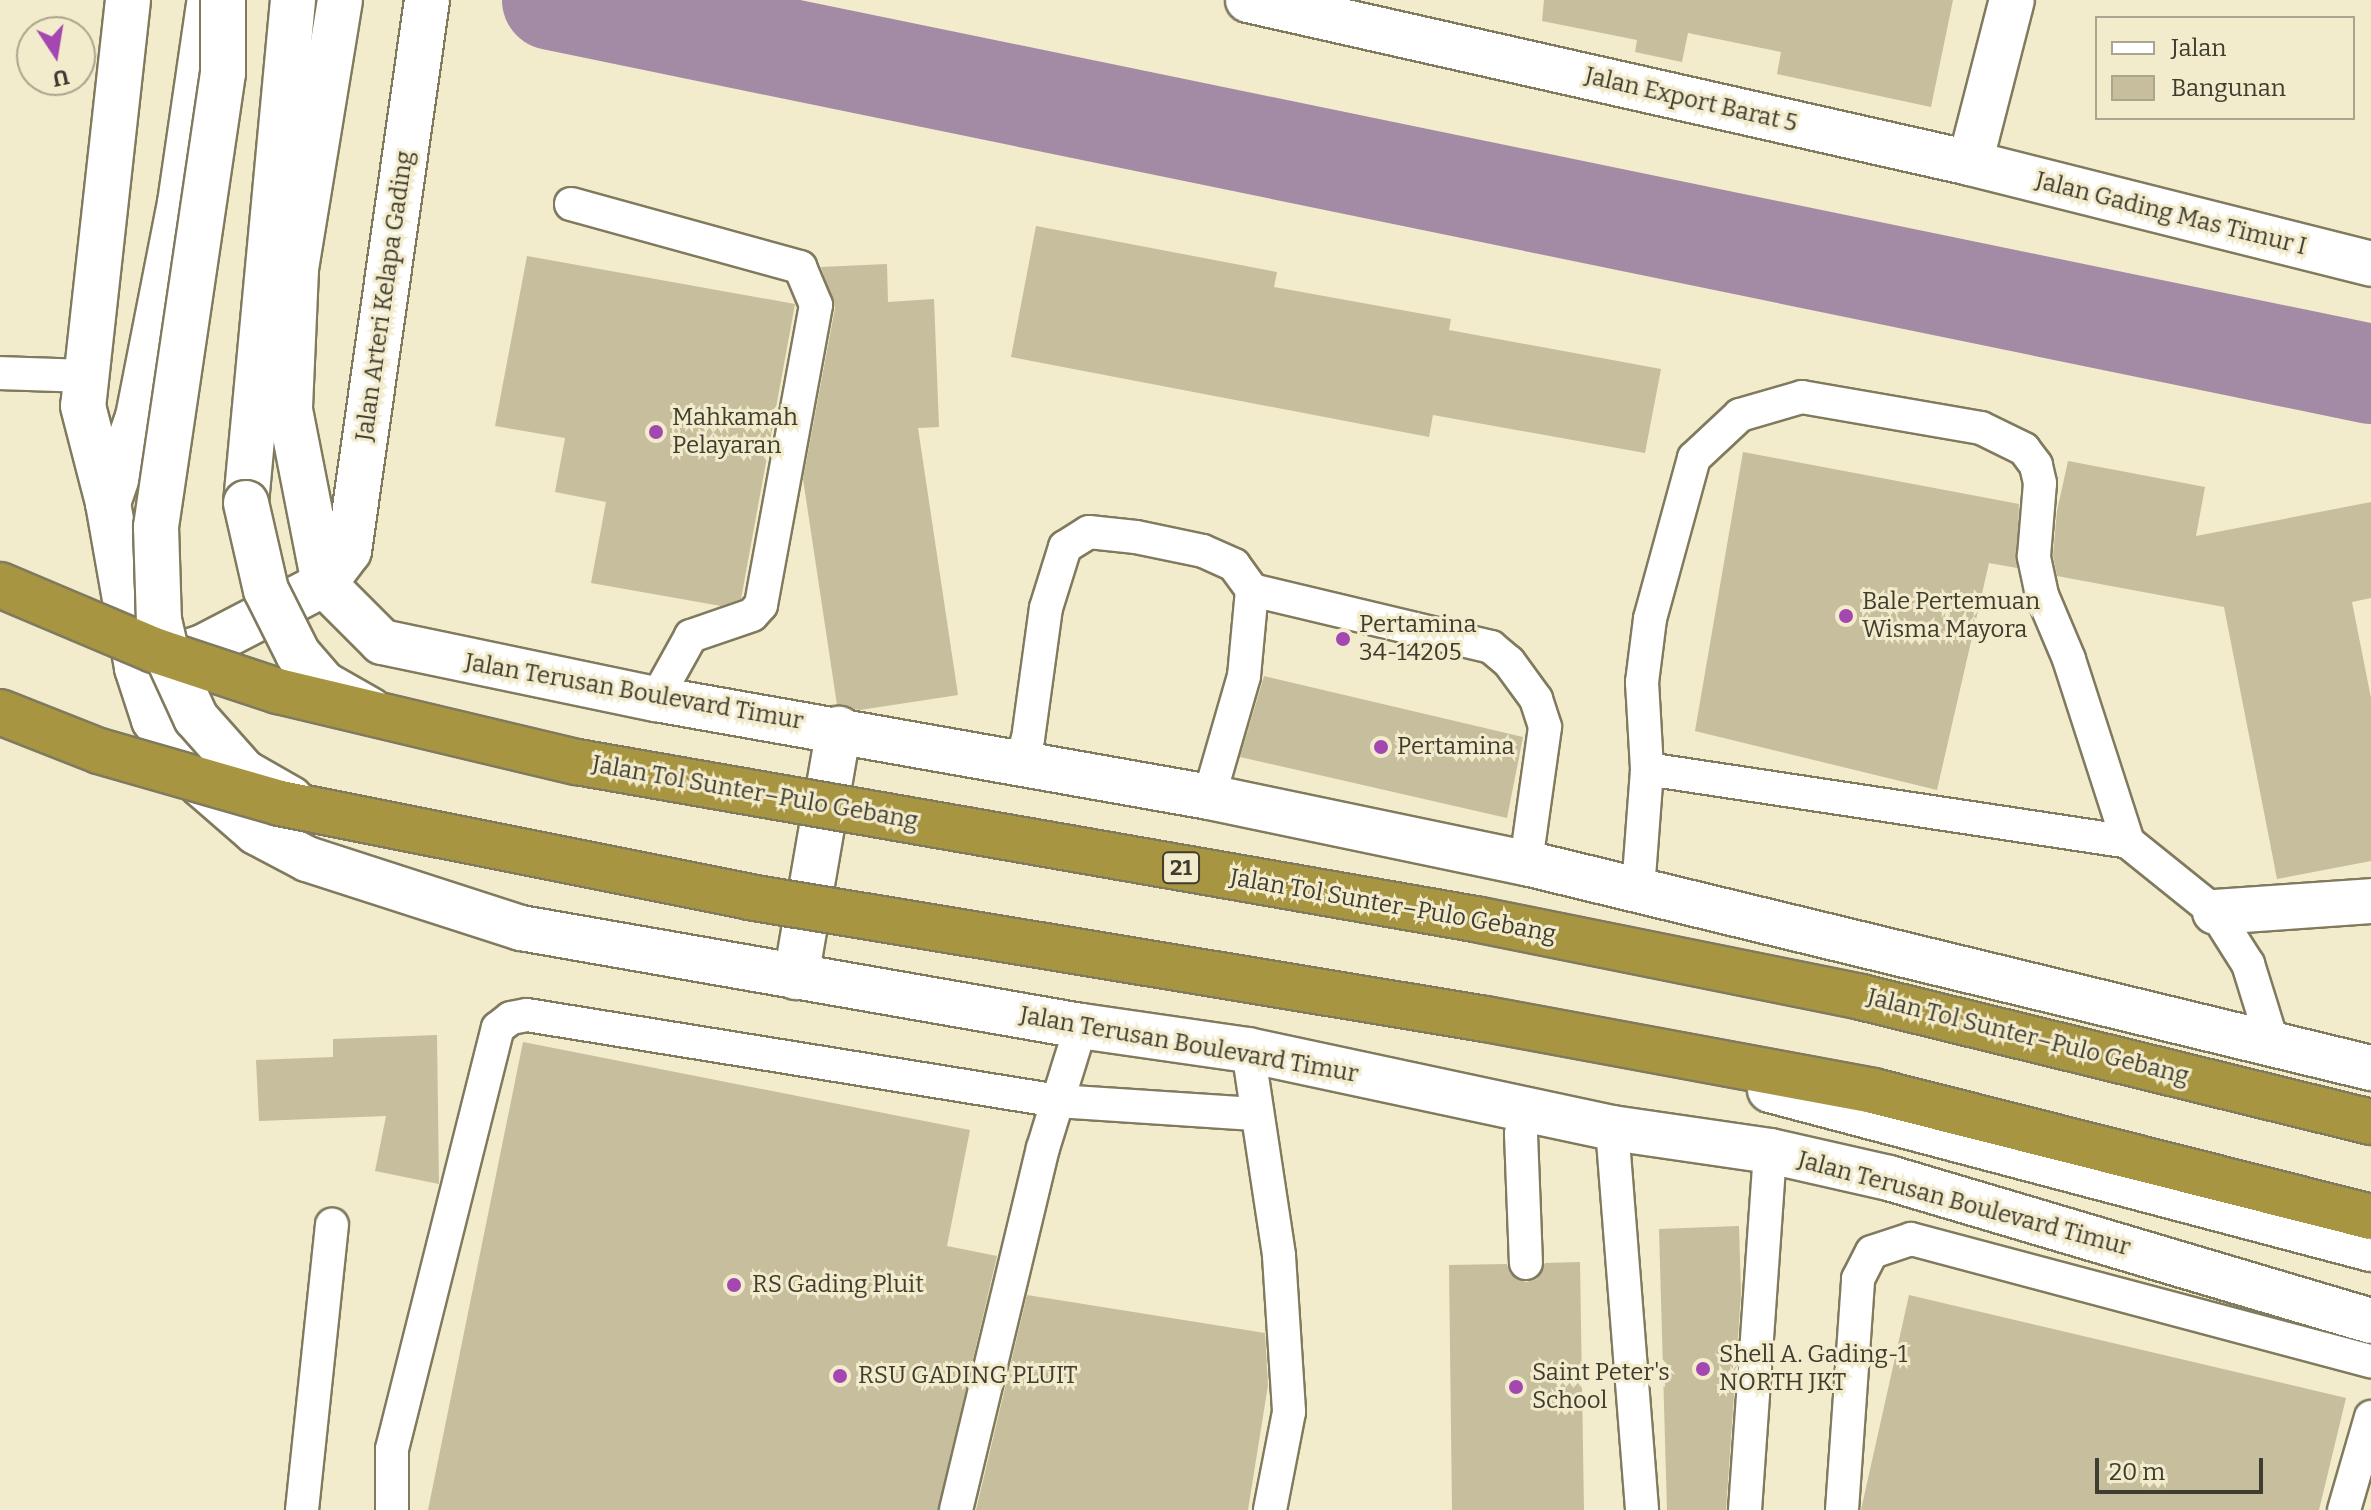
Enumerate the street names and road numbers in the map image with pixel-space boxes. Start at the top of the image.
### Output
street label: Jalan Export Barat 5 [1582,62,1800,138]
street label: Jalan Arteri Kelapa Gading [350,149,420,443]
street label: Jalan Gading Mas Timur I [2033,166,2309,262]
street label: Jalan Terusan Boulevard Timur [463,648,805,736]
street label: Jalan Tol Sunter–Pulo Gebang [590,750,920,836]
road number: 21 [1161,850,1201,886]
street label: Jalan Tol Sunter–Pulo Gebang [1228,863,1558,949]
street label: Jalan Tol Sunter–Pulo Gebang [1864,983,2192,1091]
street label: Jalan Terusan Boulevard Timur [1018,1001,1360,1089]
street label: Jalan Terusan Boulevard Timur [1795,1146,2133,1262]

